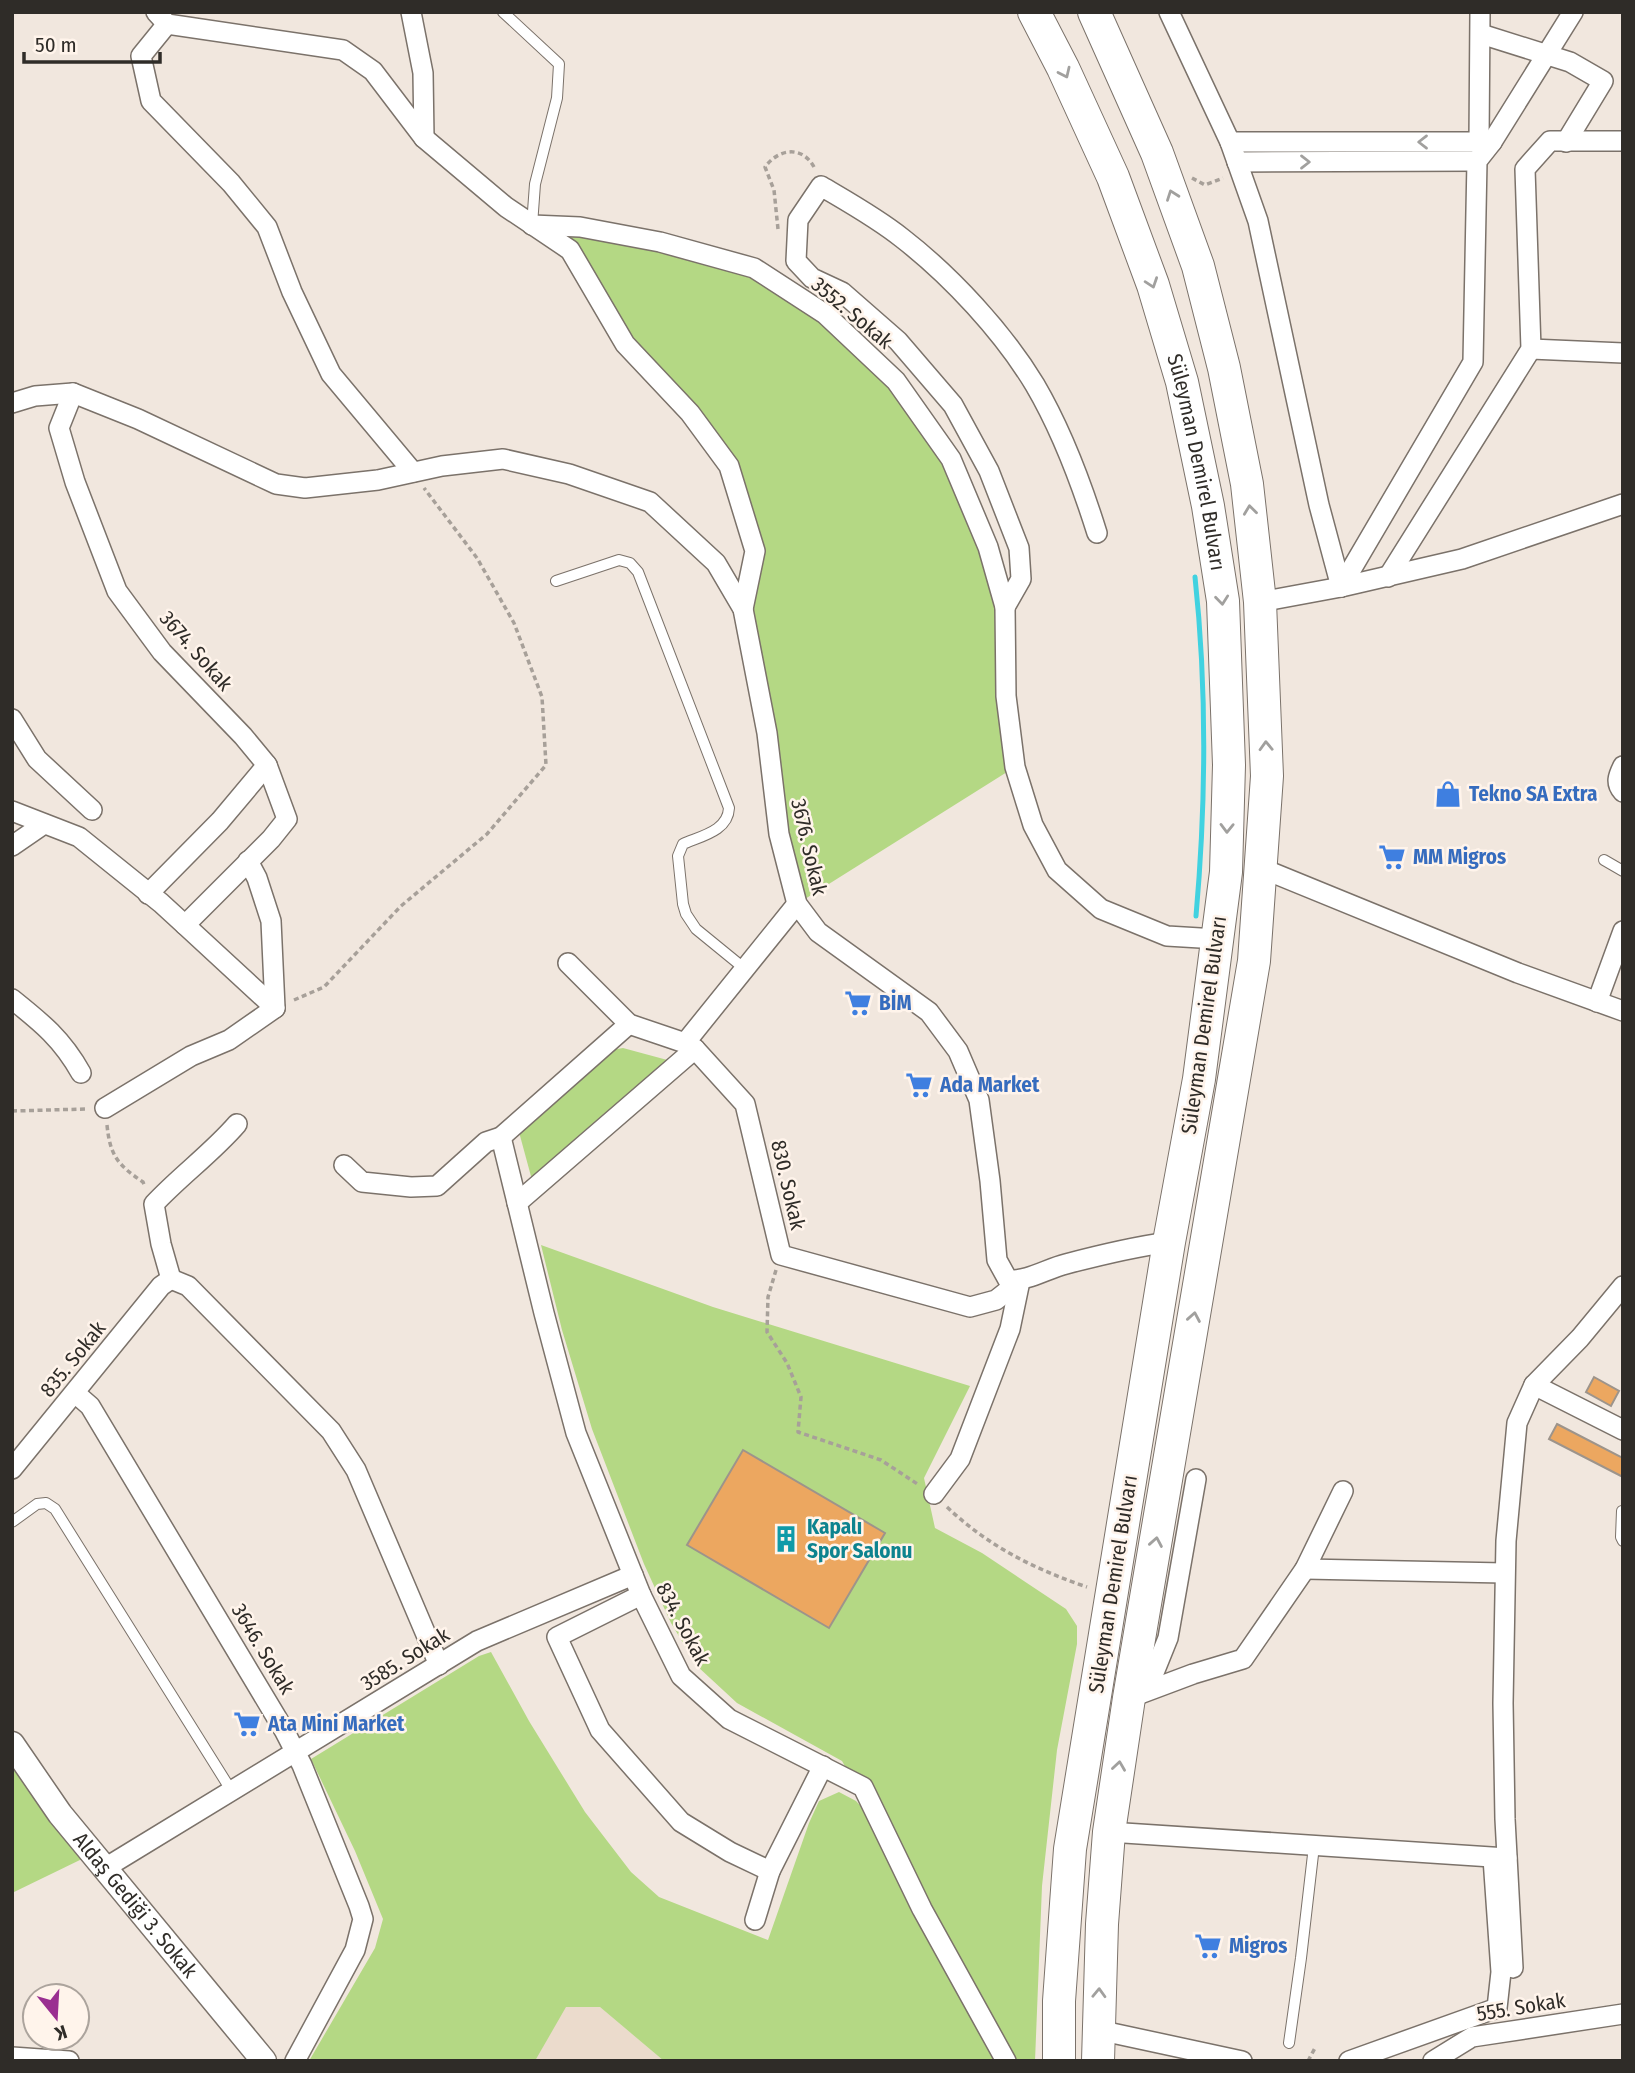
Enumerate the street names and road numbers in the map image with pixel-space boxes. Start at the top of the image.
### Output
street label: 3552. Sokak [806,272,898,355]
street label: Süleyman Demirel Bulvarı [1161,351,1231,572]
street label: 3674. Sokak [154,606,238,697]
street label: 3676. Sokak [785,796,833,898]
street label: Süleyman Demirel Bulvarı [1176,914,1232,1136]
street label: 830. Sokak [765,1138,811,1233]
street label: 835. Sokak [35,1316,112,1402]
street label: Süleyman Demirel Bulvarı [1083,1473,1143,1695]
street label: 834. Sokak [650,1578,716,1670]
street label: 3646. Sokak [226,1599,300,1699]
street label: 3585. Sokak [356,1621,454,1696]
street label: Aldaş Gediği 3. Sokak [68,1827,203,1983]
street label: 555. Sokak [1475,1987,1567,2027]

